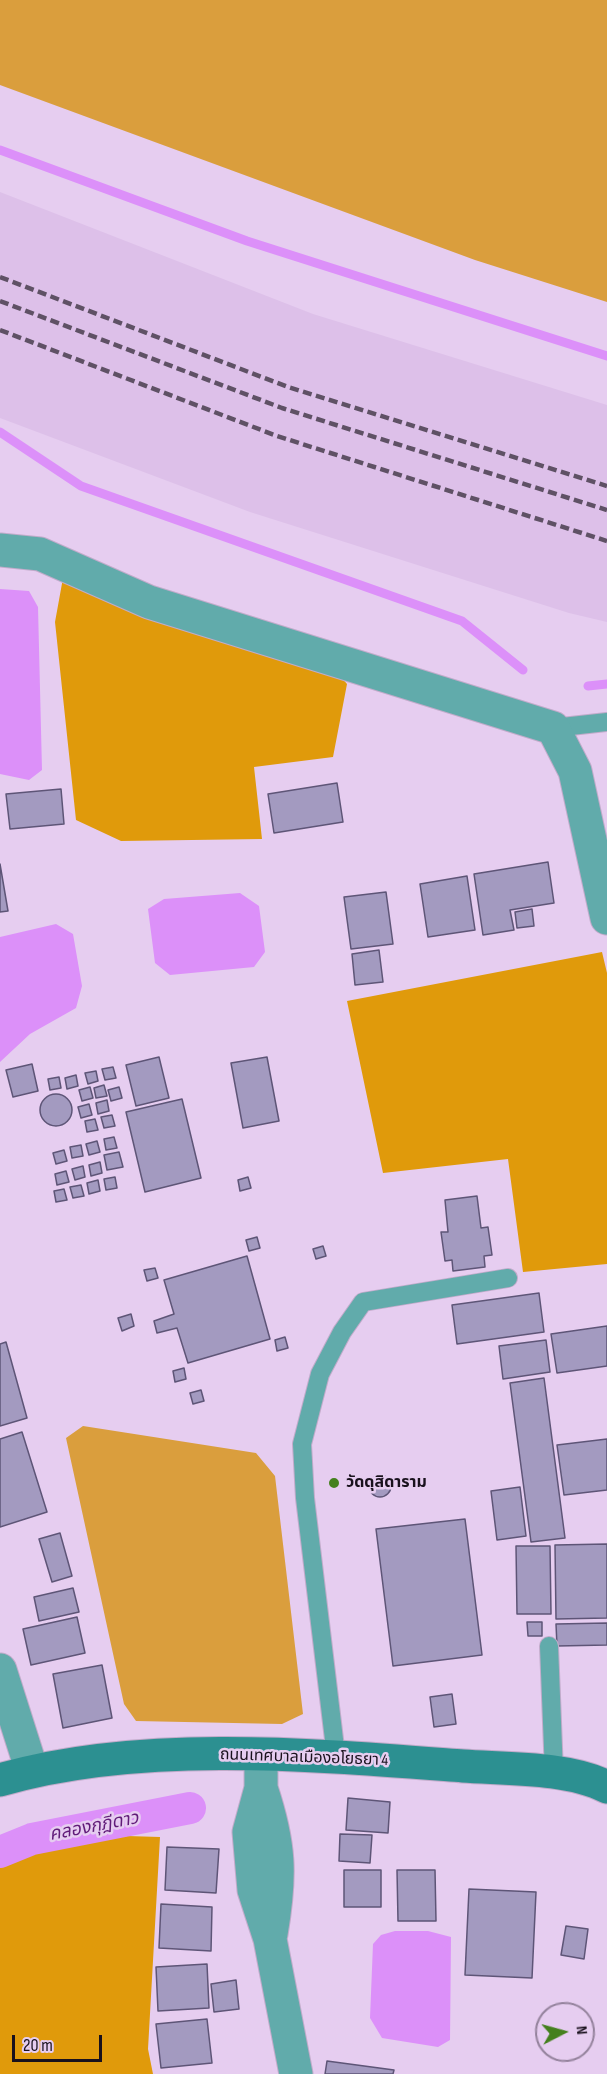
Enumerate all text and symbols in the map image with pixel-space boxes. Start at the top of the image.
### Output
place label: วัดดุสิดาราม [346,1473,427,1493]
marker: วัดดุสิดาราม [327,1476,341,1490]
street label: ถนนเทศบาลเมืองอโยธยา 4 [219,1745,389,1771]
water label: คลองกุฎีดาว [48,1808,140,1846]
north arrow [535,2002,595,2062]
scale bar [15,2023,105,2061]
text: N [572,2025,591,2036]
text: 20 m [23,2035,53,2056]

